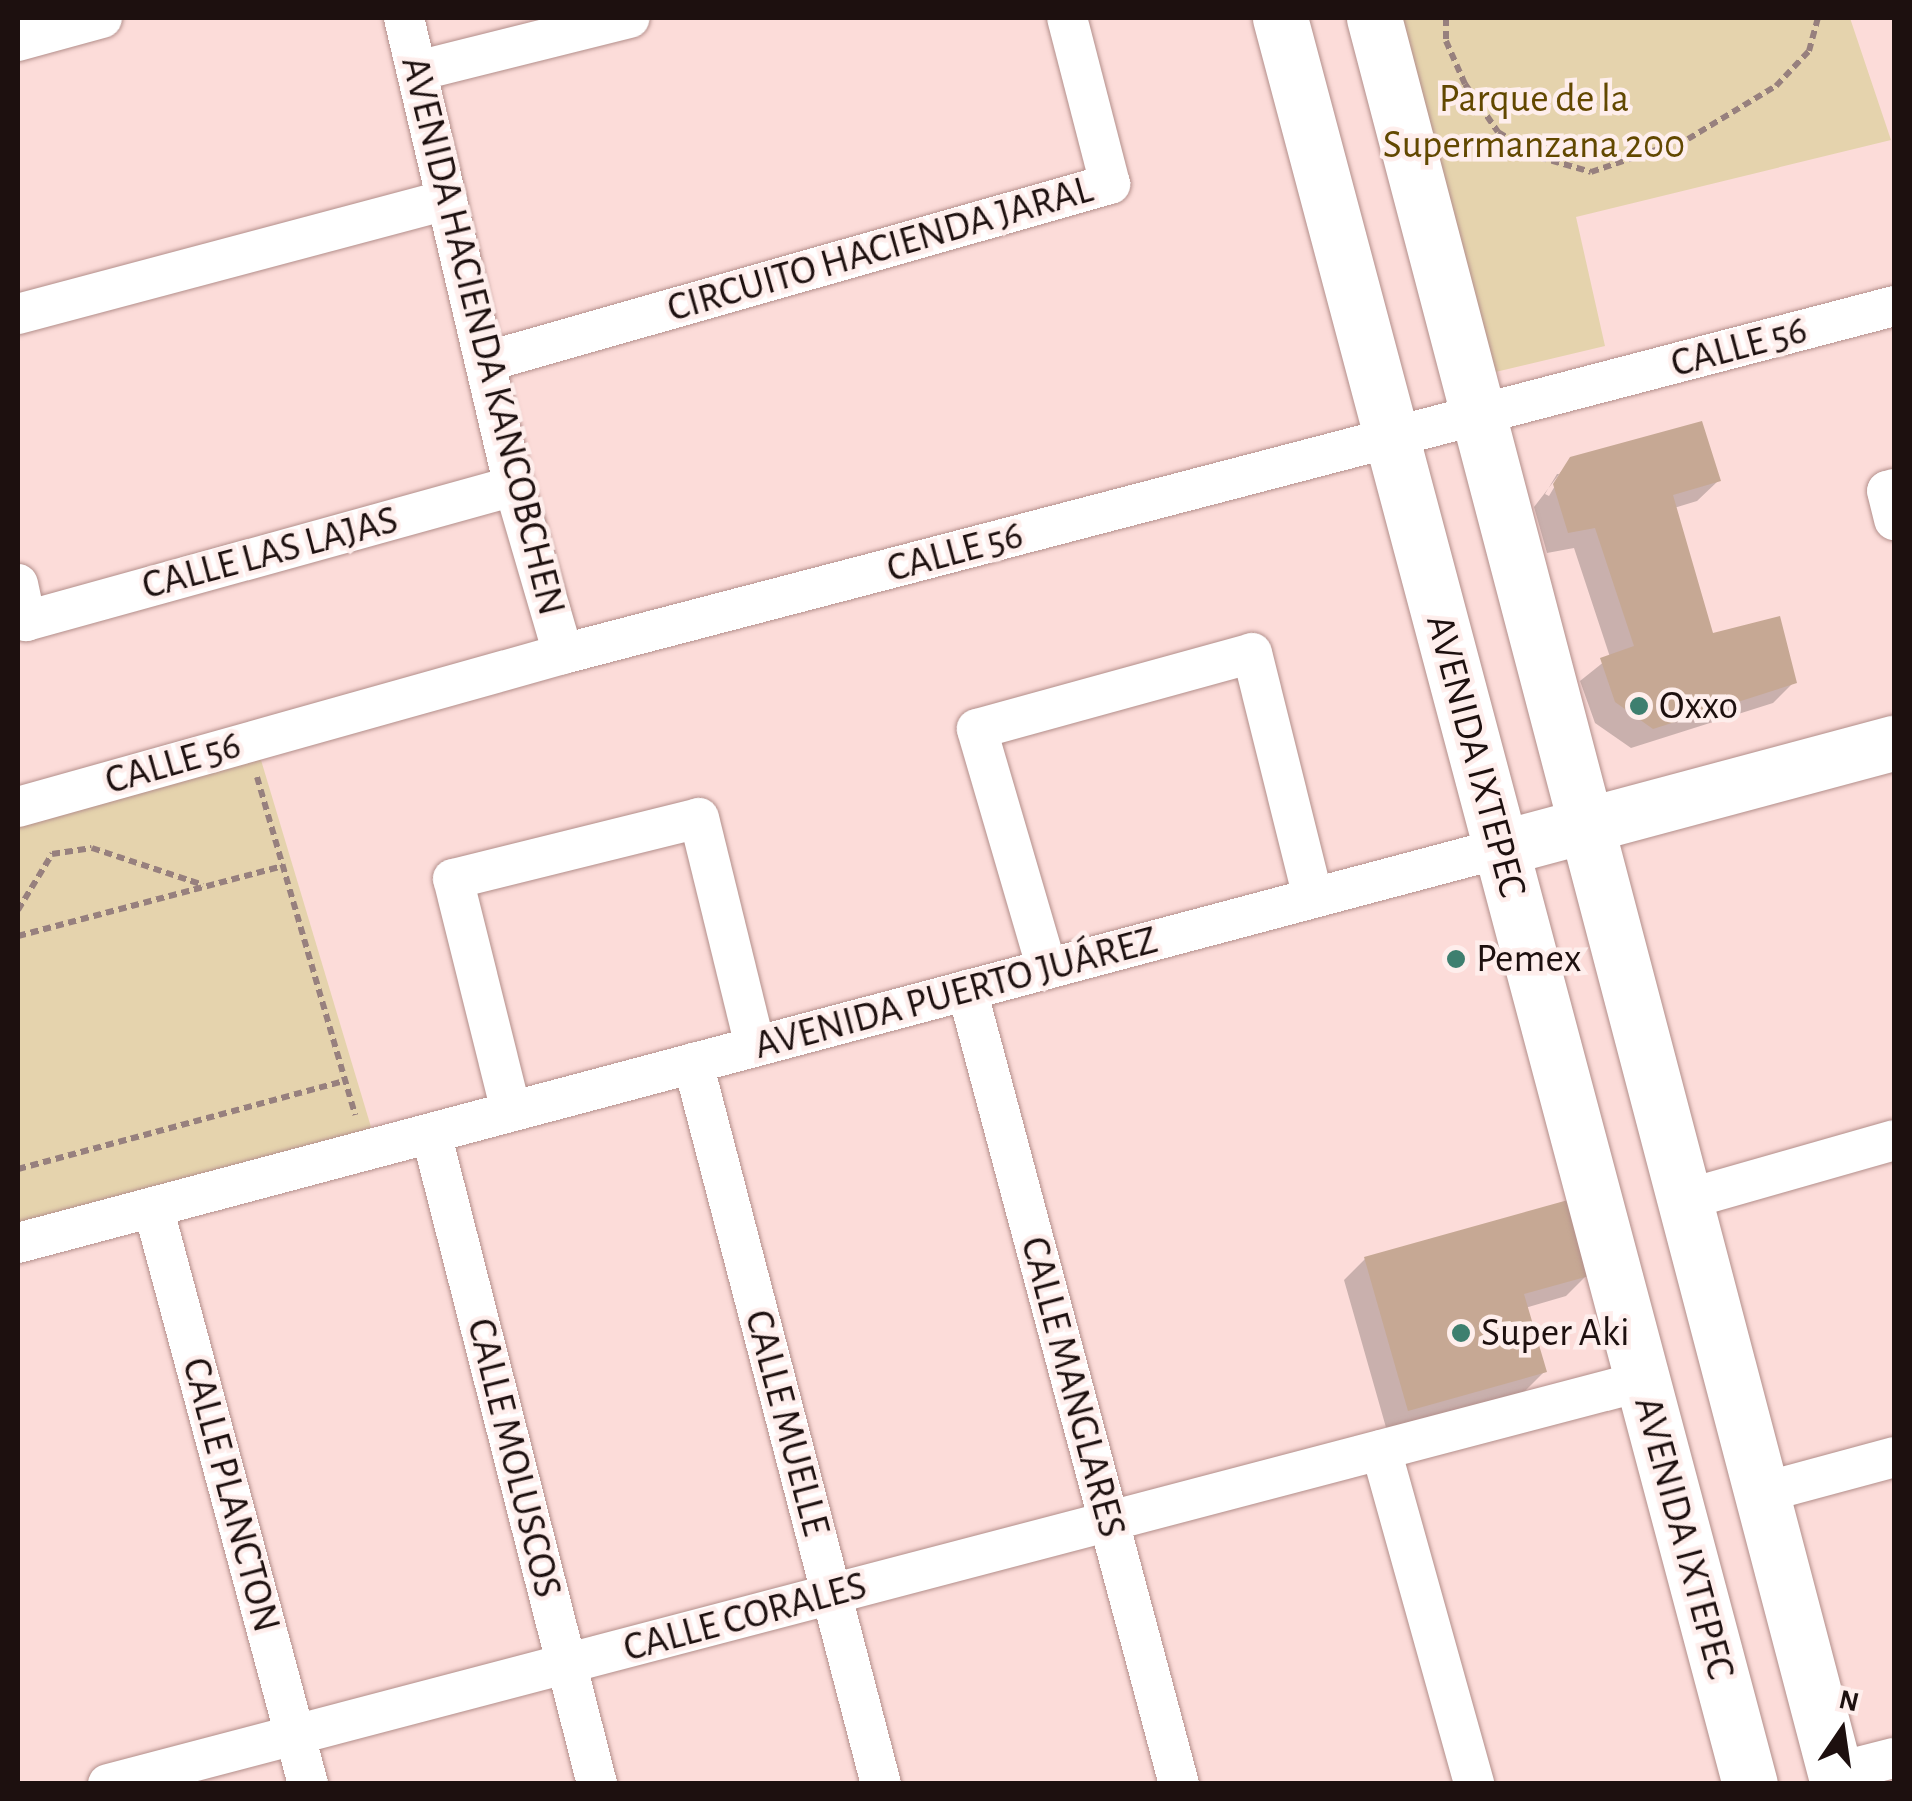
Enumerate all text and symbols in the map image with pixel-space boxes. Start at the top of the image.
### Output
street label: AVENIDA HACIENDA KANCOBCHEN [390,52,576,620]
park label: Parque de la Supermanzana 200 [1383,75,1685,169]
street label: CIRCUITO HACIENDA JARAL [662,165,1098,333]
street label: CALLE 56 [1666,306,1812,388]
street label: CALLE LAS LAJAS [137,496,403,610]
street label: CALLE 56 [882,511,1028,593]
street label: AVENIDA IXTEPEC [1415,610,1537,902]
place label: Oxxo [1659,682,1738,730]
marker: Oxxo [1628,695,1650,717]
street label: CALLE 56 [100,721,246,805]
street label: AVENIDA PUERTO JUÁREZ [749,916,1163,1070]
place label: Pemex [1476,935,1581,983]
marker: Pemex [1445,948,1467,970]
street label: CALLE MANGLARES [1010,1232,1136,1542]
street label: CALLE MUELLE [734,1305,840,1541]
place label: Super Aki [1481,1309,1630,1357]
street label: CALLE MOLUSCOS [456,1314,572,1602]
marker: Super Aki [1450,1322,1472,1344]
street label: CALLE PLANCTON [171,1353,291,1637]
street label: AVENIDA IXTEPEC [1623,1392,1745,1684]
street label: CALLE CORALES [618,1562,872,1672]
north arrow [1792,1681,1892,1781]
text: N [1836,1686,1861,1718]

